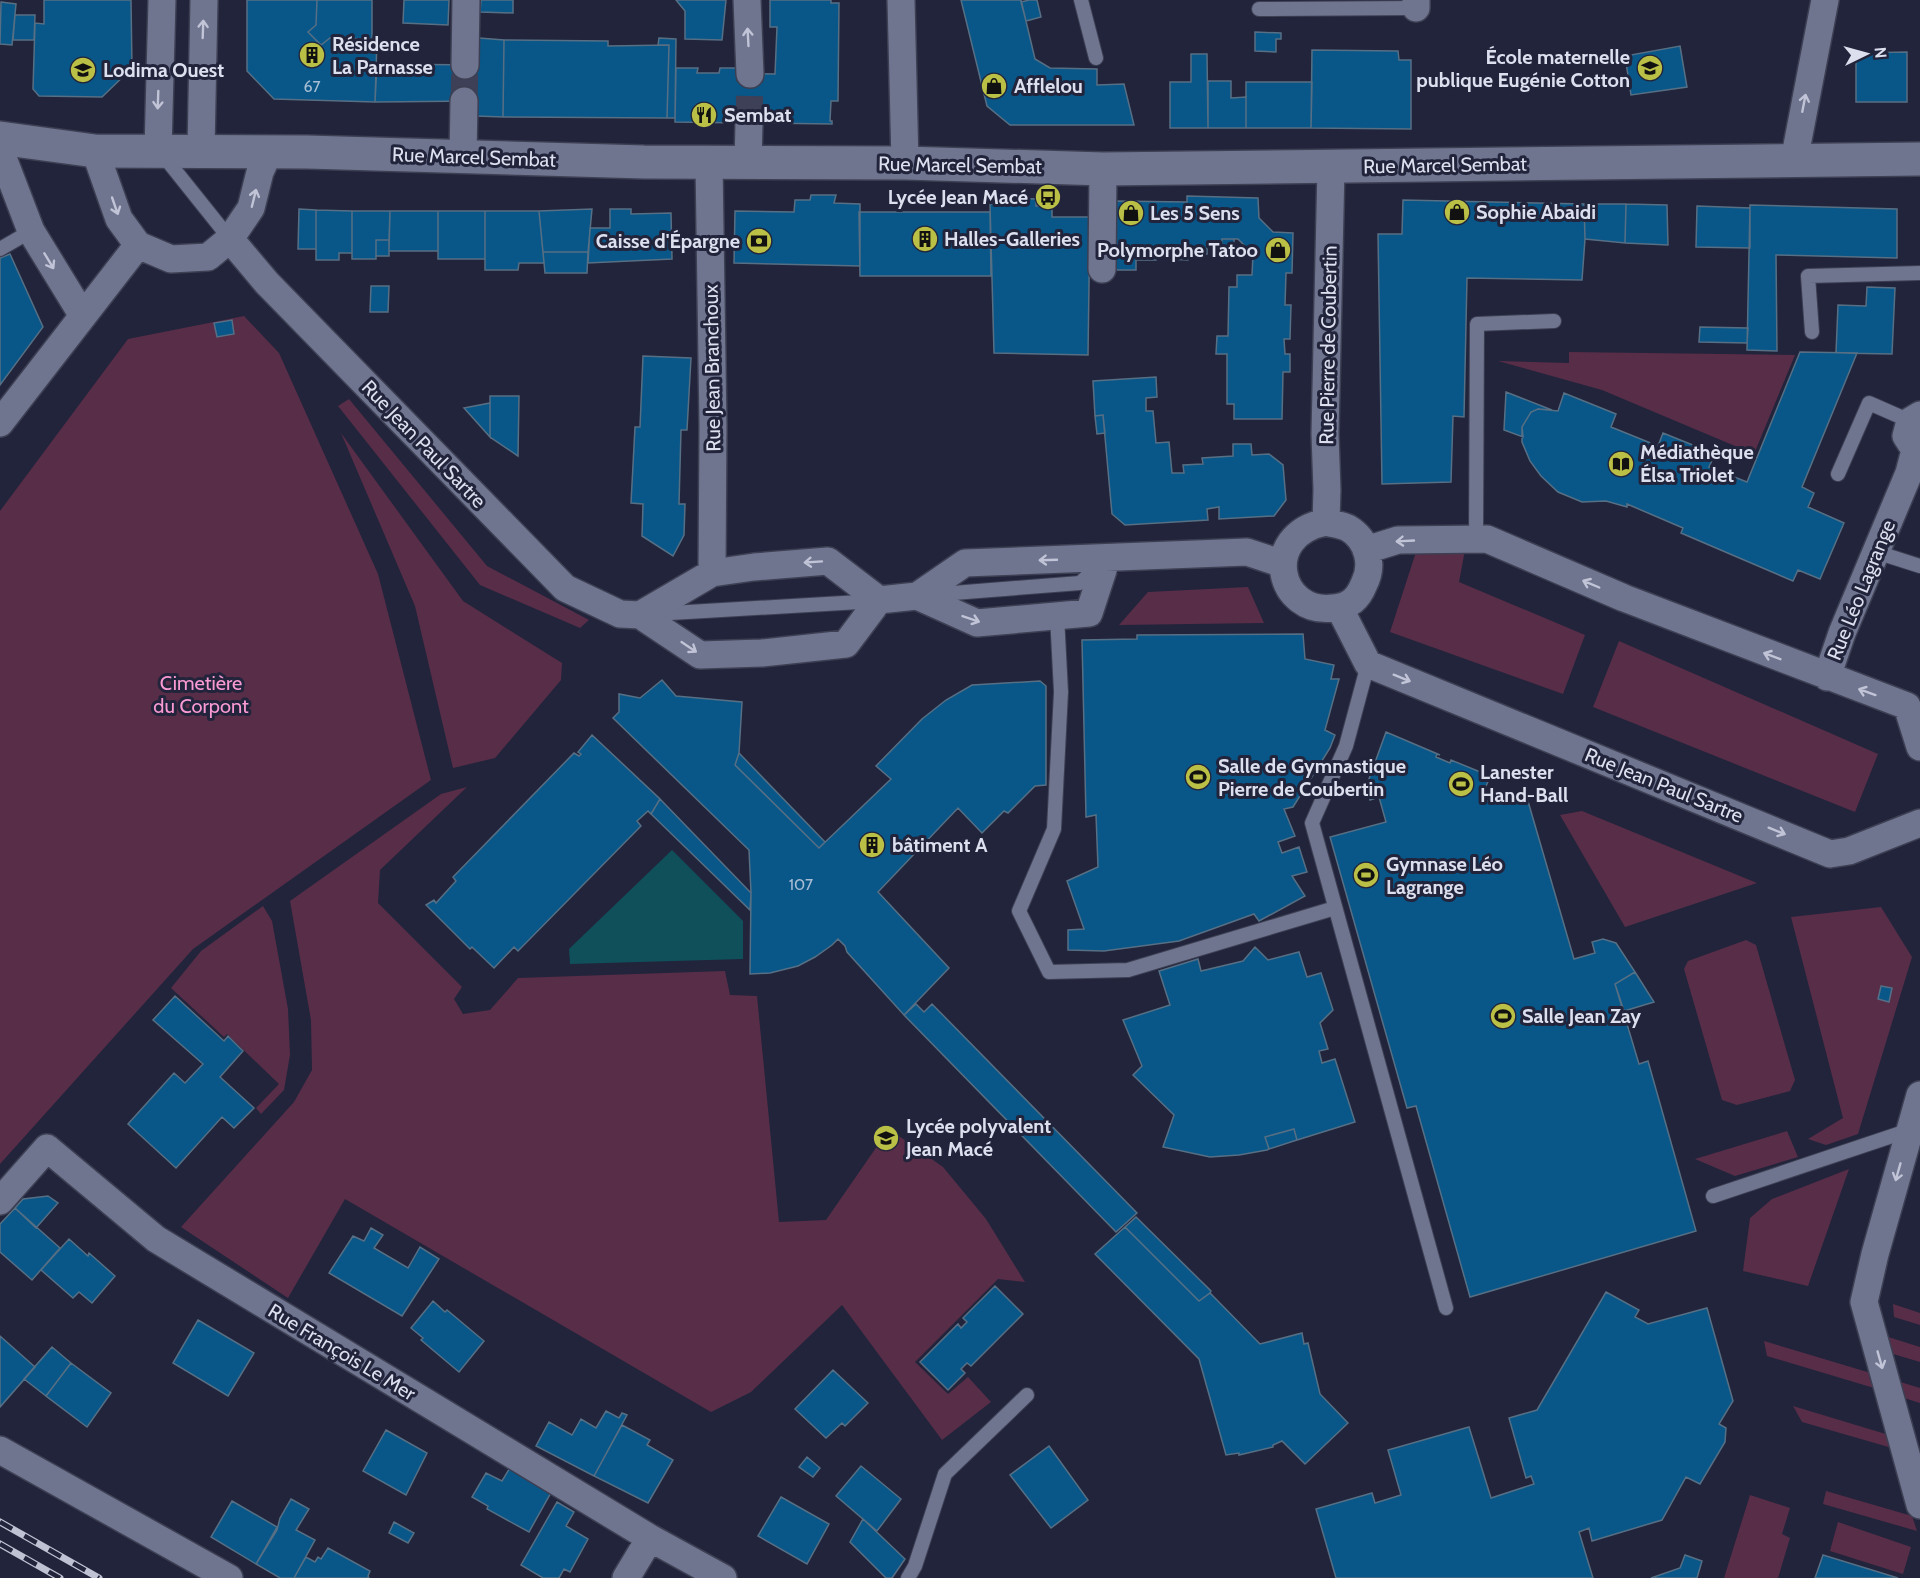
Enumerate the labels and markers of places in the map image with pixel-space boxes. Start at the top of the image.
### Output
place label: Résidence La Parnasse [332,32,433,79]
building icon: Résidence La Parnasse [297,40,327,70]
place label: École maternelle publique Eugénie Cotton [1416,45,1630,92]
school or university icon: École maternelle publique Eugénie Cotton [1635,53,1665,83]
school or university icon: Lodima Ouest [68,55,98,85]
place label: Lodima Ouest [103,58,224,82]
shop icon: Afflelou [979,71,1009,101]
place label: Afflelou [1014,74,1083,98]
restaurant icon: Sembat [689,100,719,130]
place label: Sembat [724,103,791,127]
bus stop icon: Lycée Jean Macé [1033,182,1063,212]
place label: Lycée Jean Macé [888,185,1028,209]
shop icon: Sophie Abaidi [1442,197,1472,227]
shop icon: Les 5 Sens [1116,198,1146,228]
place label: Sophie Abaidi [1476,200,1596,224]
place label: Les 5 Sens [1150,201,1240,225]
building icon: Halles-Galleries [910,224,940,254]
bank icon: Caisse d'Épargne [744,226,774,256]
place label: Halles-Galleries [944,227,1080,251]
place label: Caisse d'Épargne [596,229,740,253]
shop icon: Polymorphe Tatoo [1263,235,1293,265]
place label: Polymorphe Tatoo [1097,238,1258,262]
place label: Médiathèque Élsa Triolet [1640,440,1754,487]
library icon: Médiathèque Élsa Triolet [1606,449,1636,479]
place label: Salle de Gymnastique Pierre de Coubertin [1218,754,1406,801]
place label: Lanester Hand-Ball [1480,760,1568,807]
sports icon: Salle de Gymnastique Pierre de Coubertin [1183,762,1213,792]
sports icon: Lanester Hand-Ball [1446,769,1476,799]
building icon: bâtiment A [857,830,887,860]
place label: bâtiment A [892,833,988,857]
place label: Gymnase Léo Lagrange [1386,852,1503,899]
sports icon: Gymnase Léo Lagrange [1351,860,1381,890]
sports icon: Salle Jean Zay [1488,1001,1518,1031]
place label: Salle Jean Zay [1522,1004,1641,1028]
place label: Lycée polyvalent Jean Macé [905,1114,1051,1161]
school or university icon: Lycée polyvalent Jean Macé [871,1123,901,1153]

